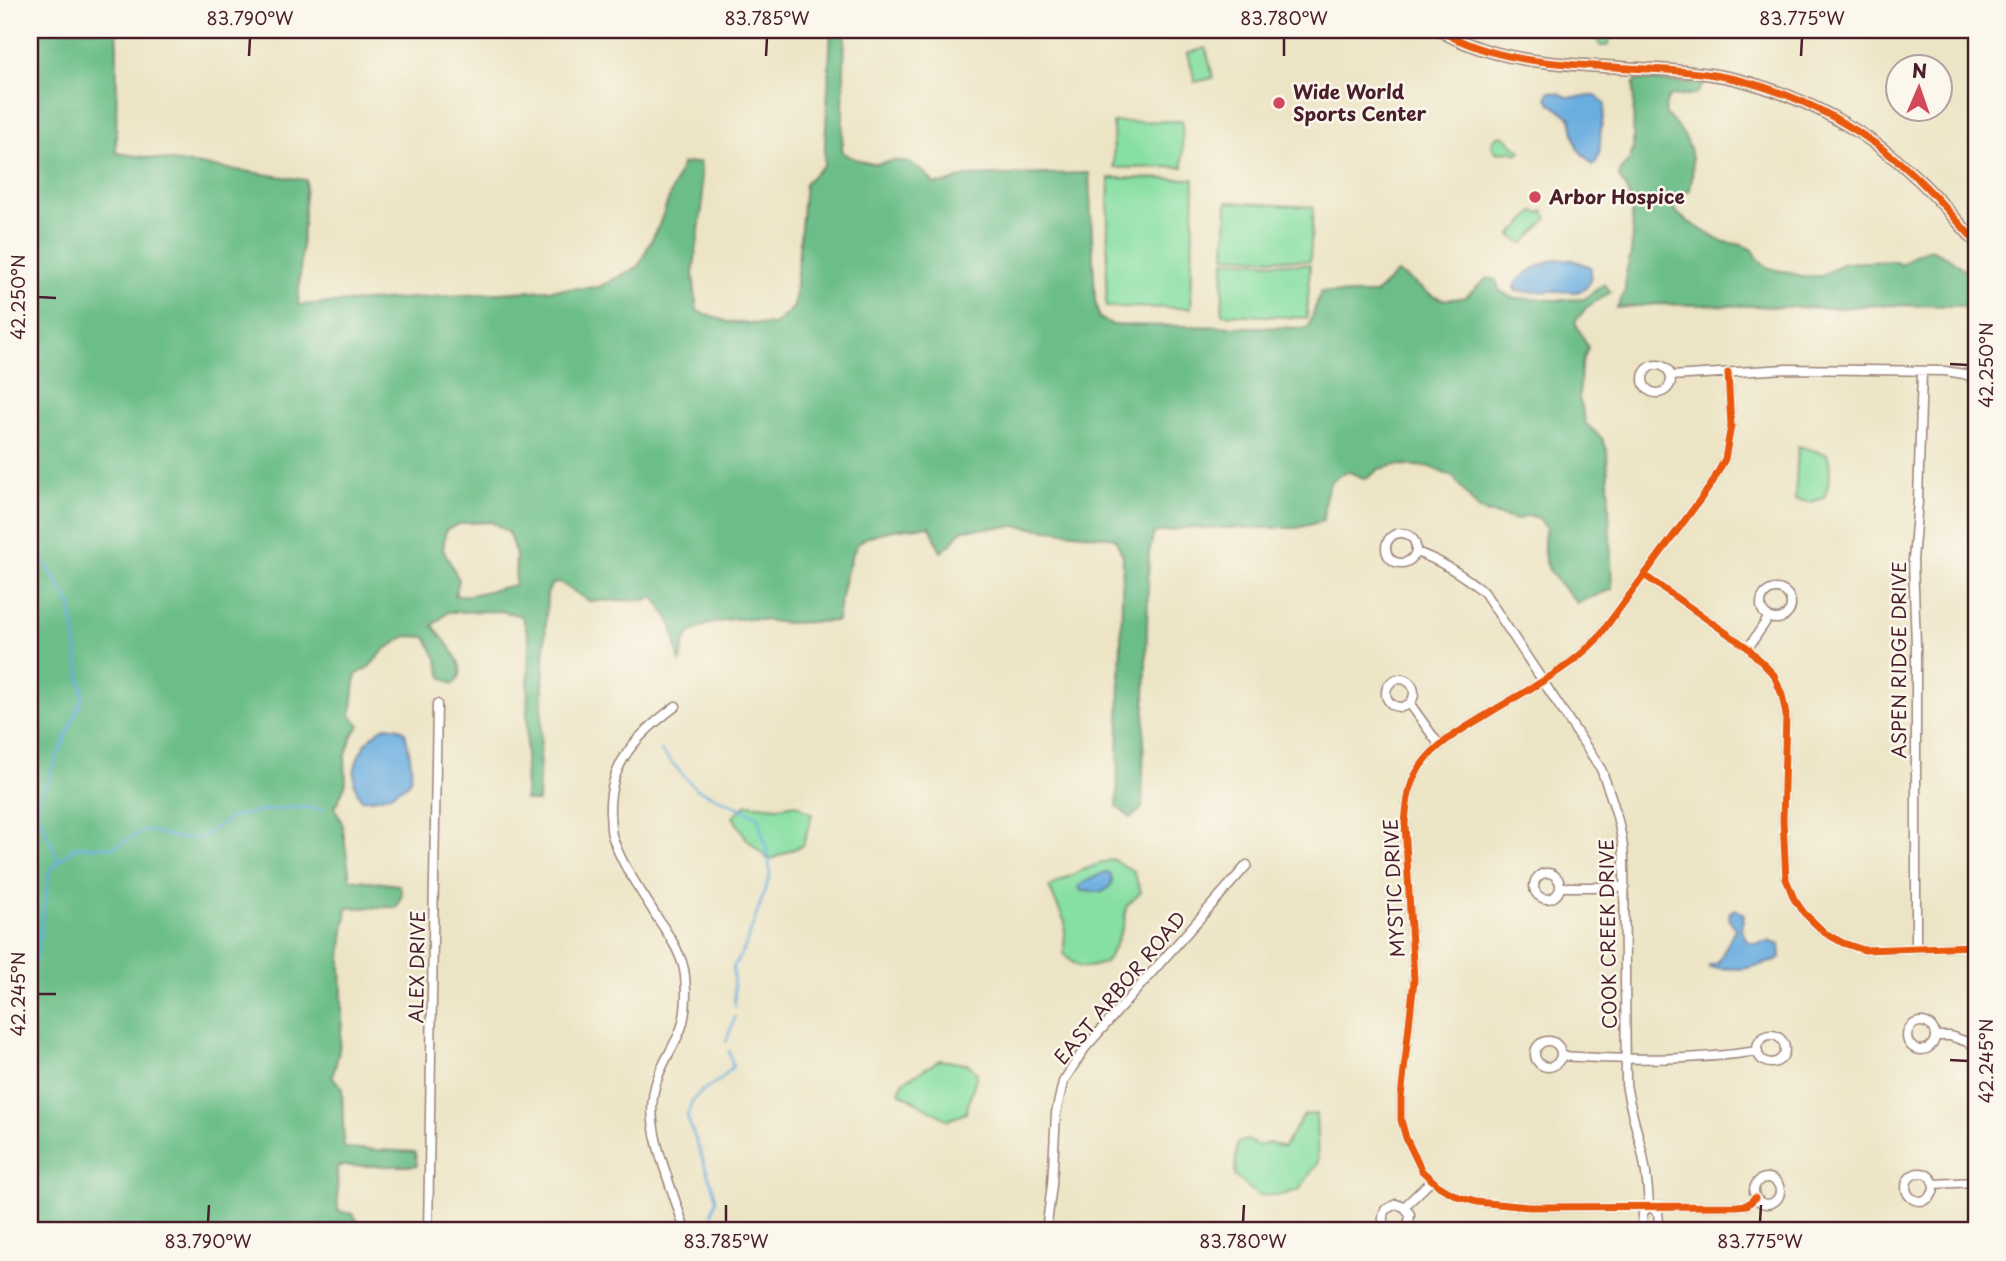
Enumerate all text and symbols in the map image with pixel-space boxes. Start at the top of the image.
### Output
text: 83.790°W [207,4,294,31]
text: 83.785°W [724,4,810,31]
text: 83.780°W [1240,4,1328,31]
text: 83.775°W [1759,4,1845,31]
north arrow [1884,52,1954,122]
text: N [1912,56,1928,84]
place label: Wide World Sports Center [1293,77,1427,127]
marker: Wide World Sports Center [1271,95,1287,111]
place label: Arbor Hospice [1548,182,1685,210]
marker: Arbor Hospice [1527,189,1543,205]
text: 42.250°N [4,254,31,340]
text: 42.250°N [1972,322,1999,408]
street label: ASPEN RIDGE DRIVE [1884,561,1912,759]
street label: MYSTIC DRIVE [1375,818,1411,958]
street label: COOK CREEK DRIVE [1591,839,1623,1029]
street label: EAST ARBOR ROAD [1047,905,1192,1070]
street label: ALEX DRIVE [401,910,431,1024]
text: 42.245°N [4,951,31,1037]
text: 42.245°N [1972,1018,1999,1104]
text: 83.790°W [165,1227,252,1254]
text: 83.785°W [683,1227,769,1254]
text: 83.780°W [1199,1227,1287,1254]
text: 83.775°W [1717,1227,1803,1254]

